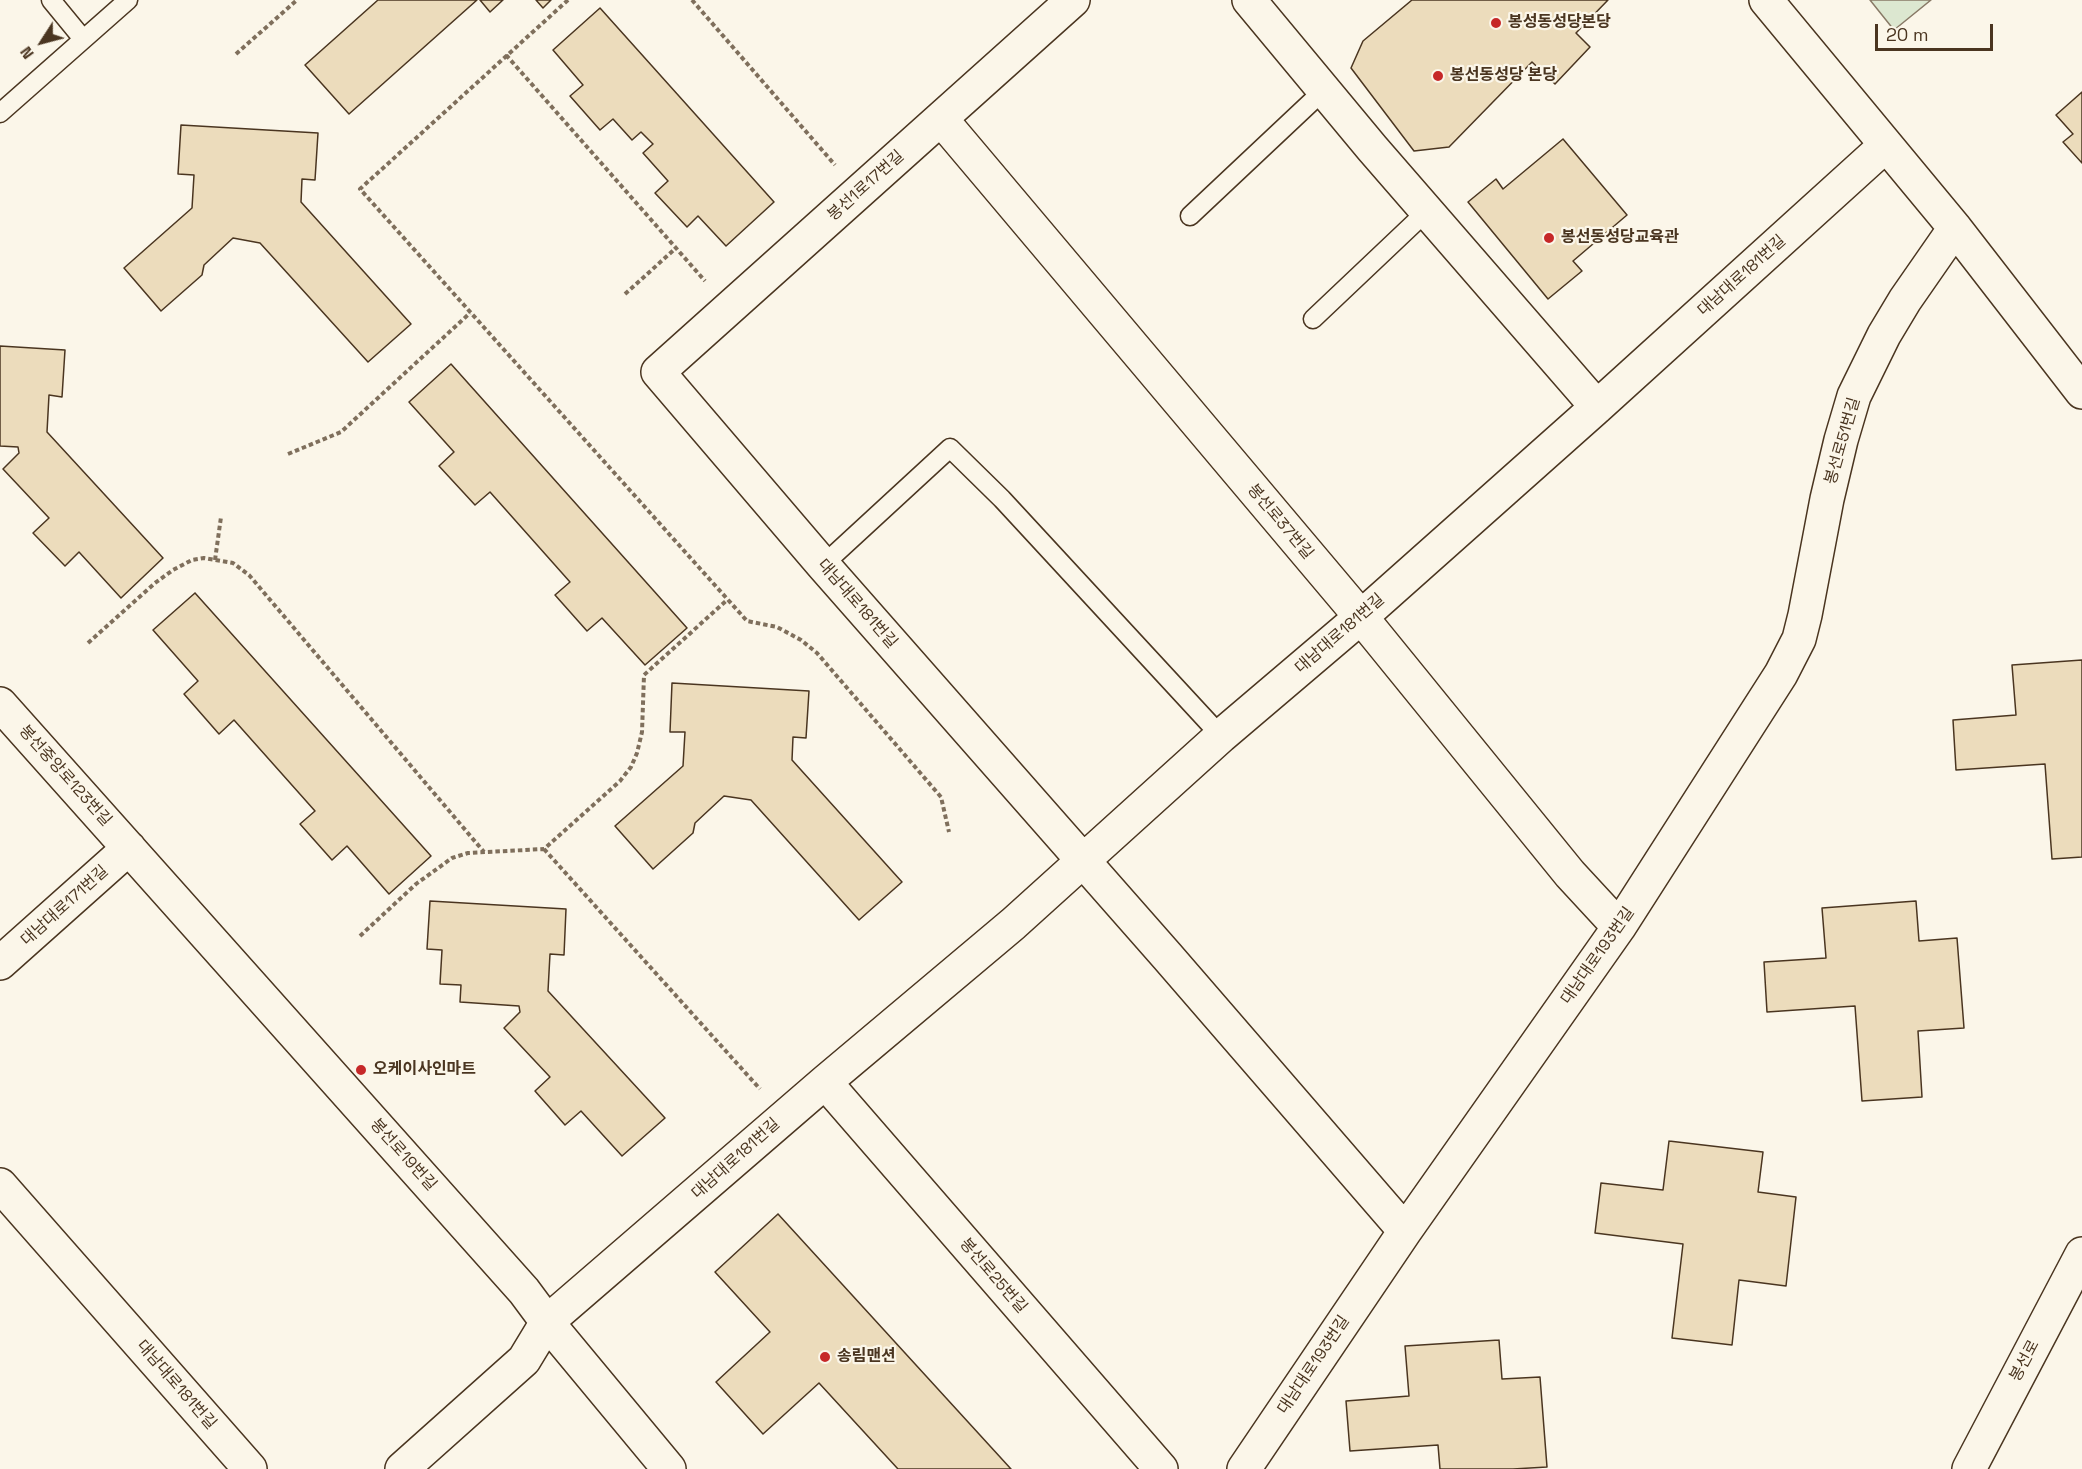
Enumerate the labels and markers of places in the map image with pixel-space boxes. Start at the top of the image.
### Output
place label: 봉성동성당본당 [1508,13,1611,33]
marker: 봉성동성당본당 [1489,16,1503,30]
place label: 봉선동성당 본당 [1450,66,1557,86]
marker: 봉선동성당 본당 [1431,69,1445,83]
place label: 봉선동성당교육관 [1561,228,1679,248]
marker: 봉선동성당교육관 [1542,231,1556,245]
place label: 오케이사인마트 [373,1060,476,1080]
marker: 오케이사인마트 [354,1063,368,1077]
place label: 송림맨션 [837,1347,896,1367]
marker: 송림맨션 [818,1350,832,1364]

